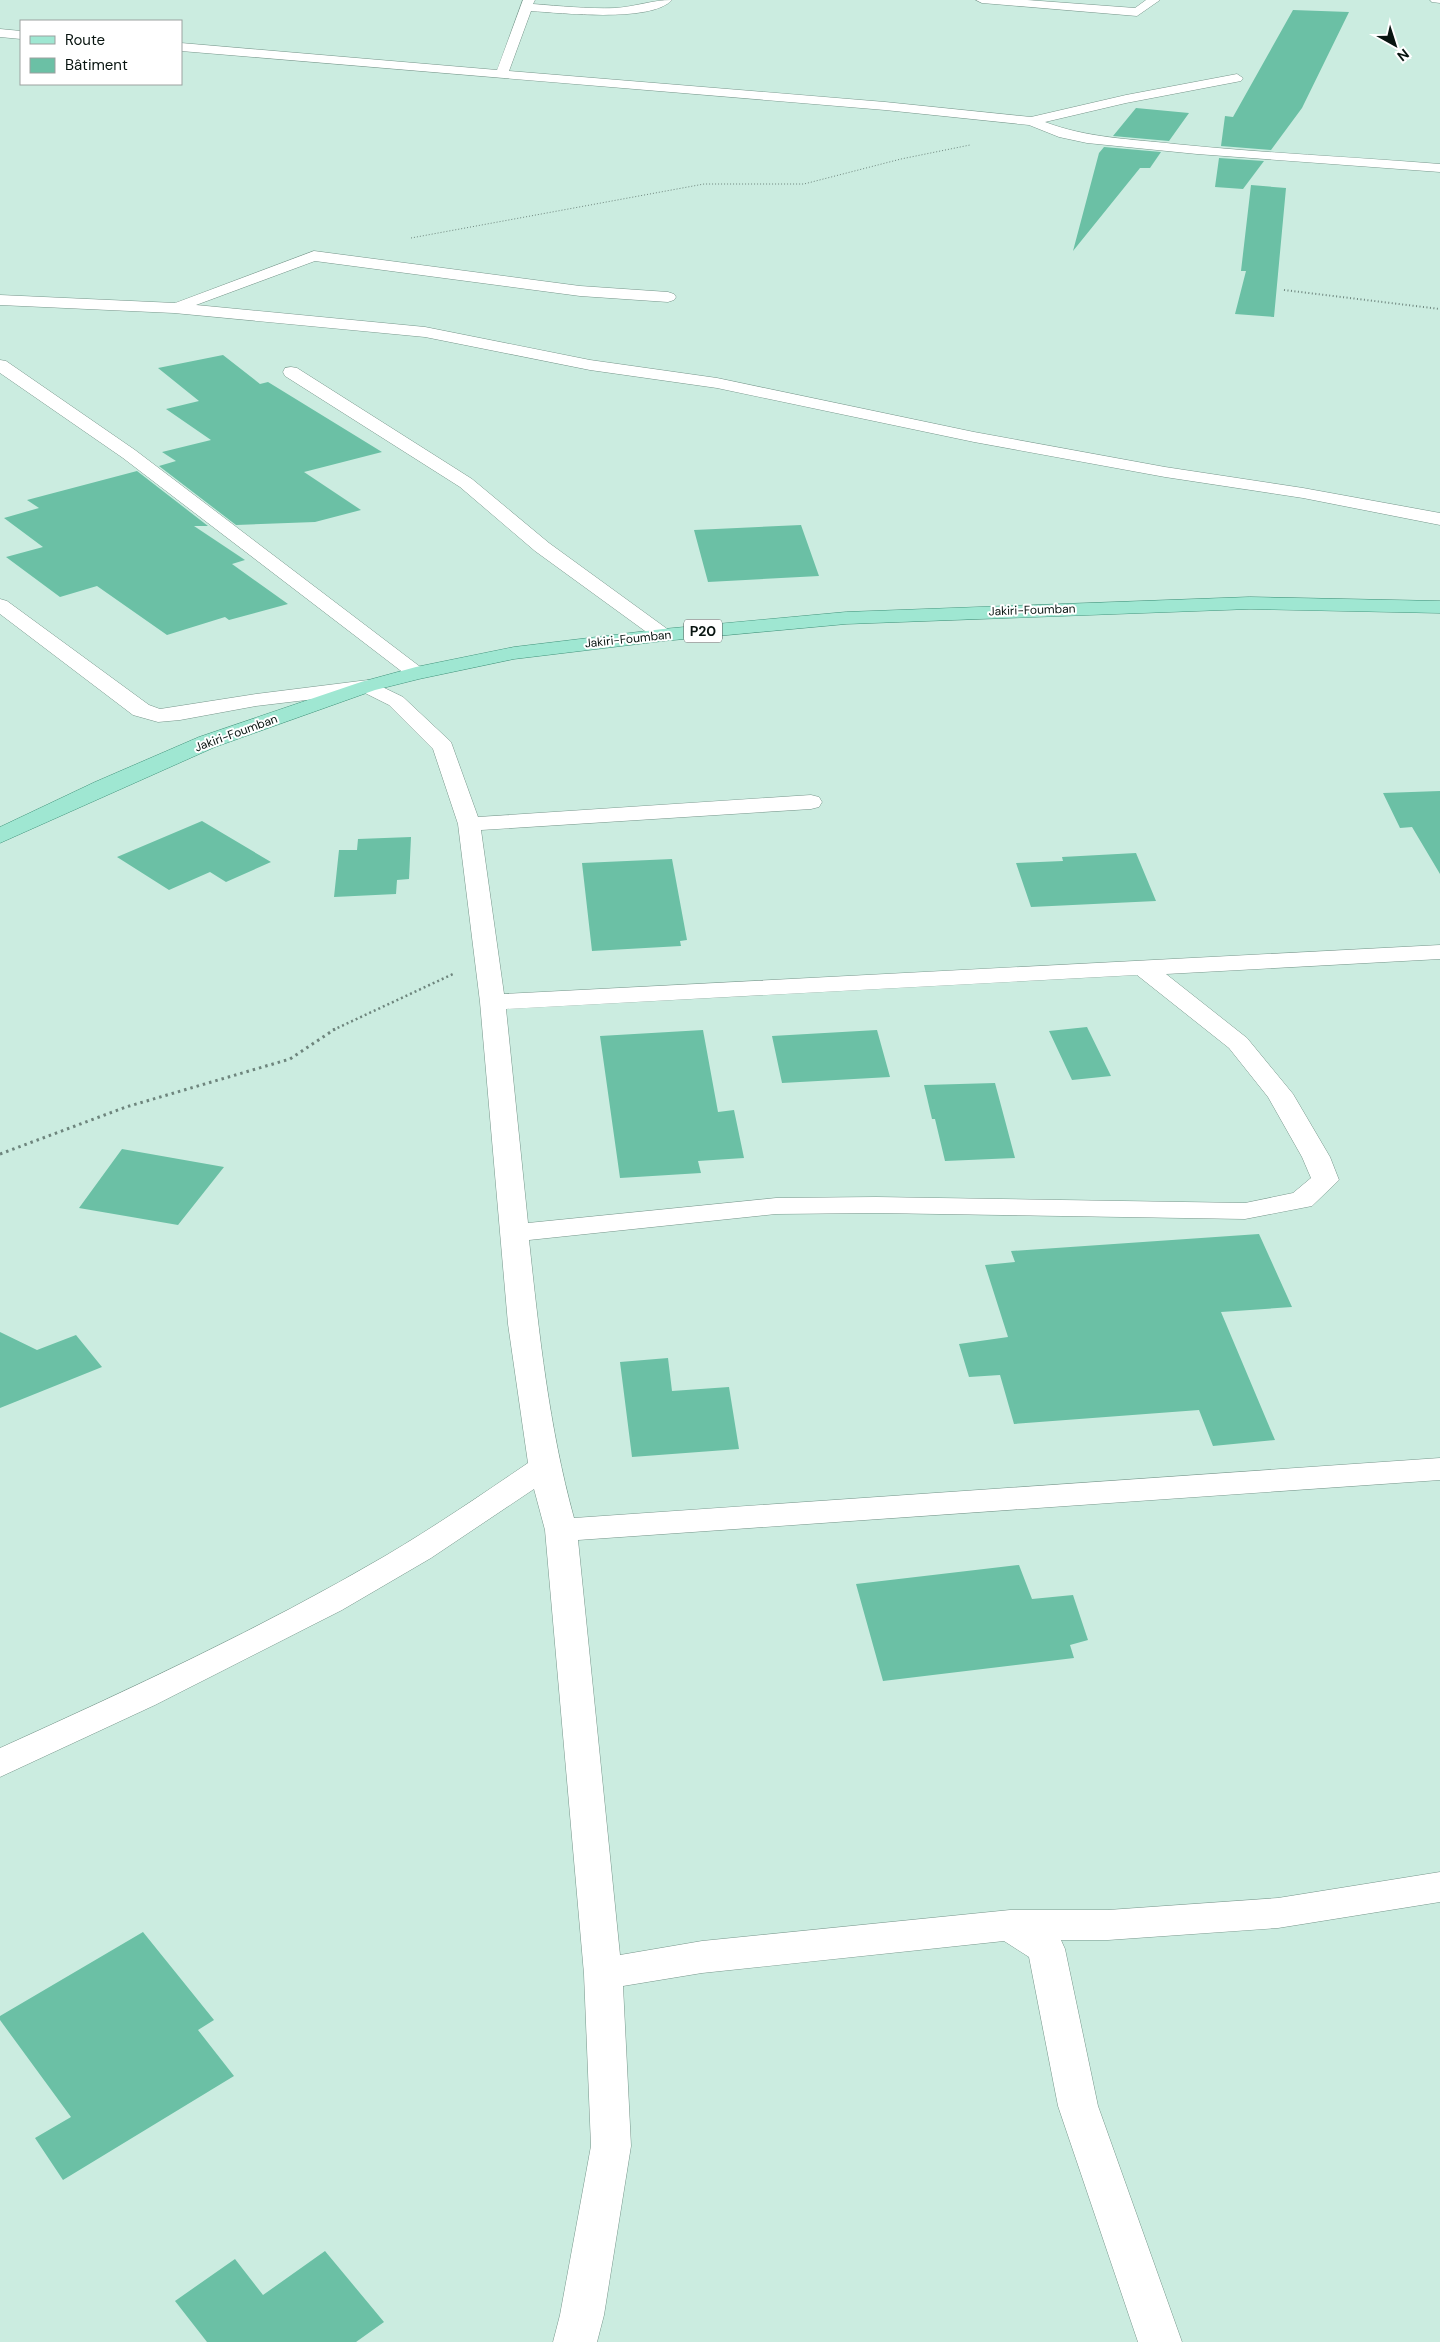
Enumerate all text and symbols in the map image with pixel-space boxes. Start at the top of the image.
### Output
legend [20,20,182,85]
north arrow [1370,20,1420,70]
text: Route [65,30,105,50]
text: N [1394,45,1413,65]
text: Bâtiment [65,55,128,75]
street label: Jakiri-Foumban [988,600,1076,620]
road number: P20 [684,620,722,642]
street label: Jakiri-Foumban [584,626,672,652]
street label: Jakiri-Foumban [192,711,280,755]

